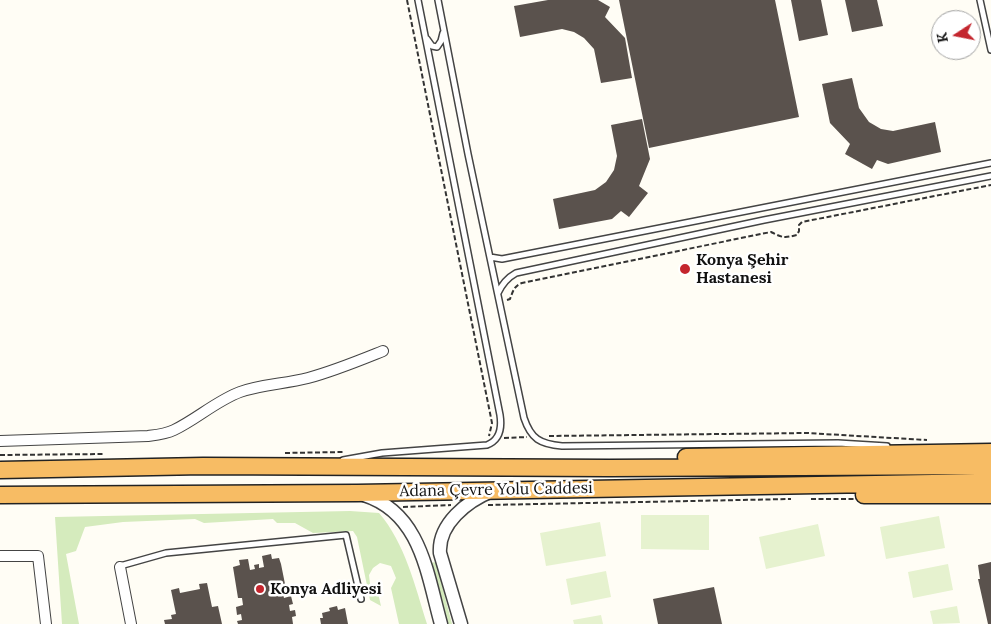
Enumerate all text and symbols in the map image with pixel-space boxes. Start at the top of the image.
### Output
north arrow [931,10,981,60]
text: K [932,31,952,44]
place label: Konya Şehir Hastanesi [696,250,788,288]
marker: Konya Şehir Hastanesi [678,262,692,276]
street label: Adana Çevre Yolu Caddesi [399,479,593,501]
place label: Konya Adliyesi [270,579,382,599]
marker: Konya Adliyesi [254,583,266,595]

